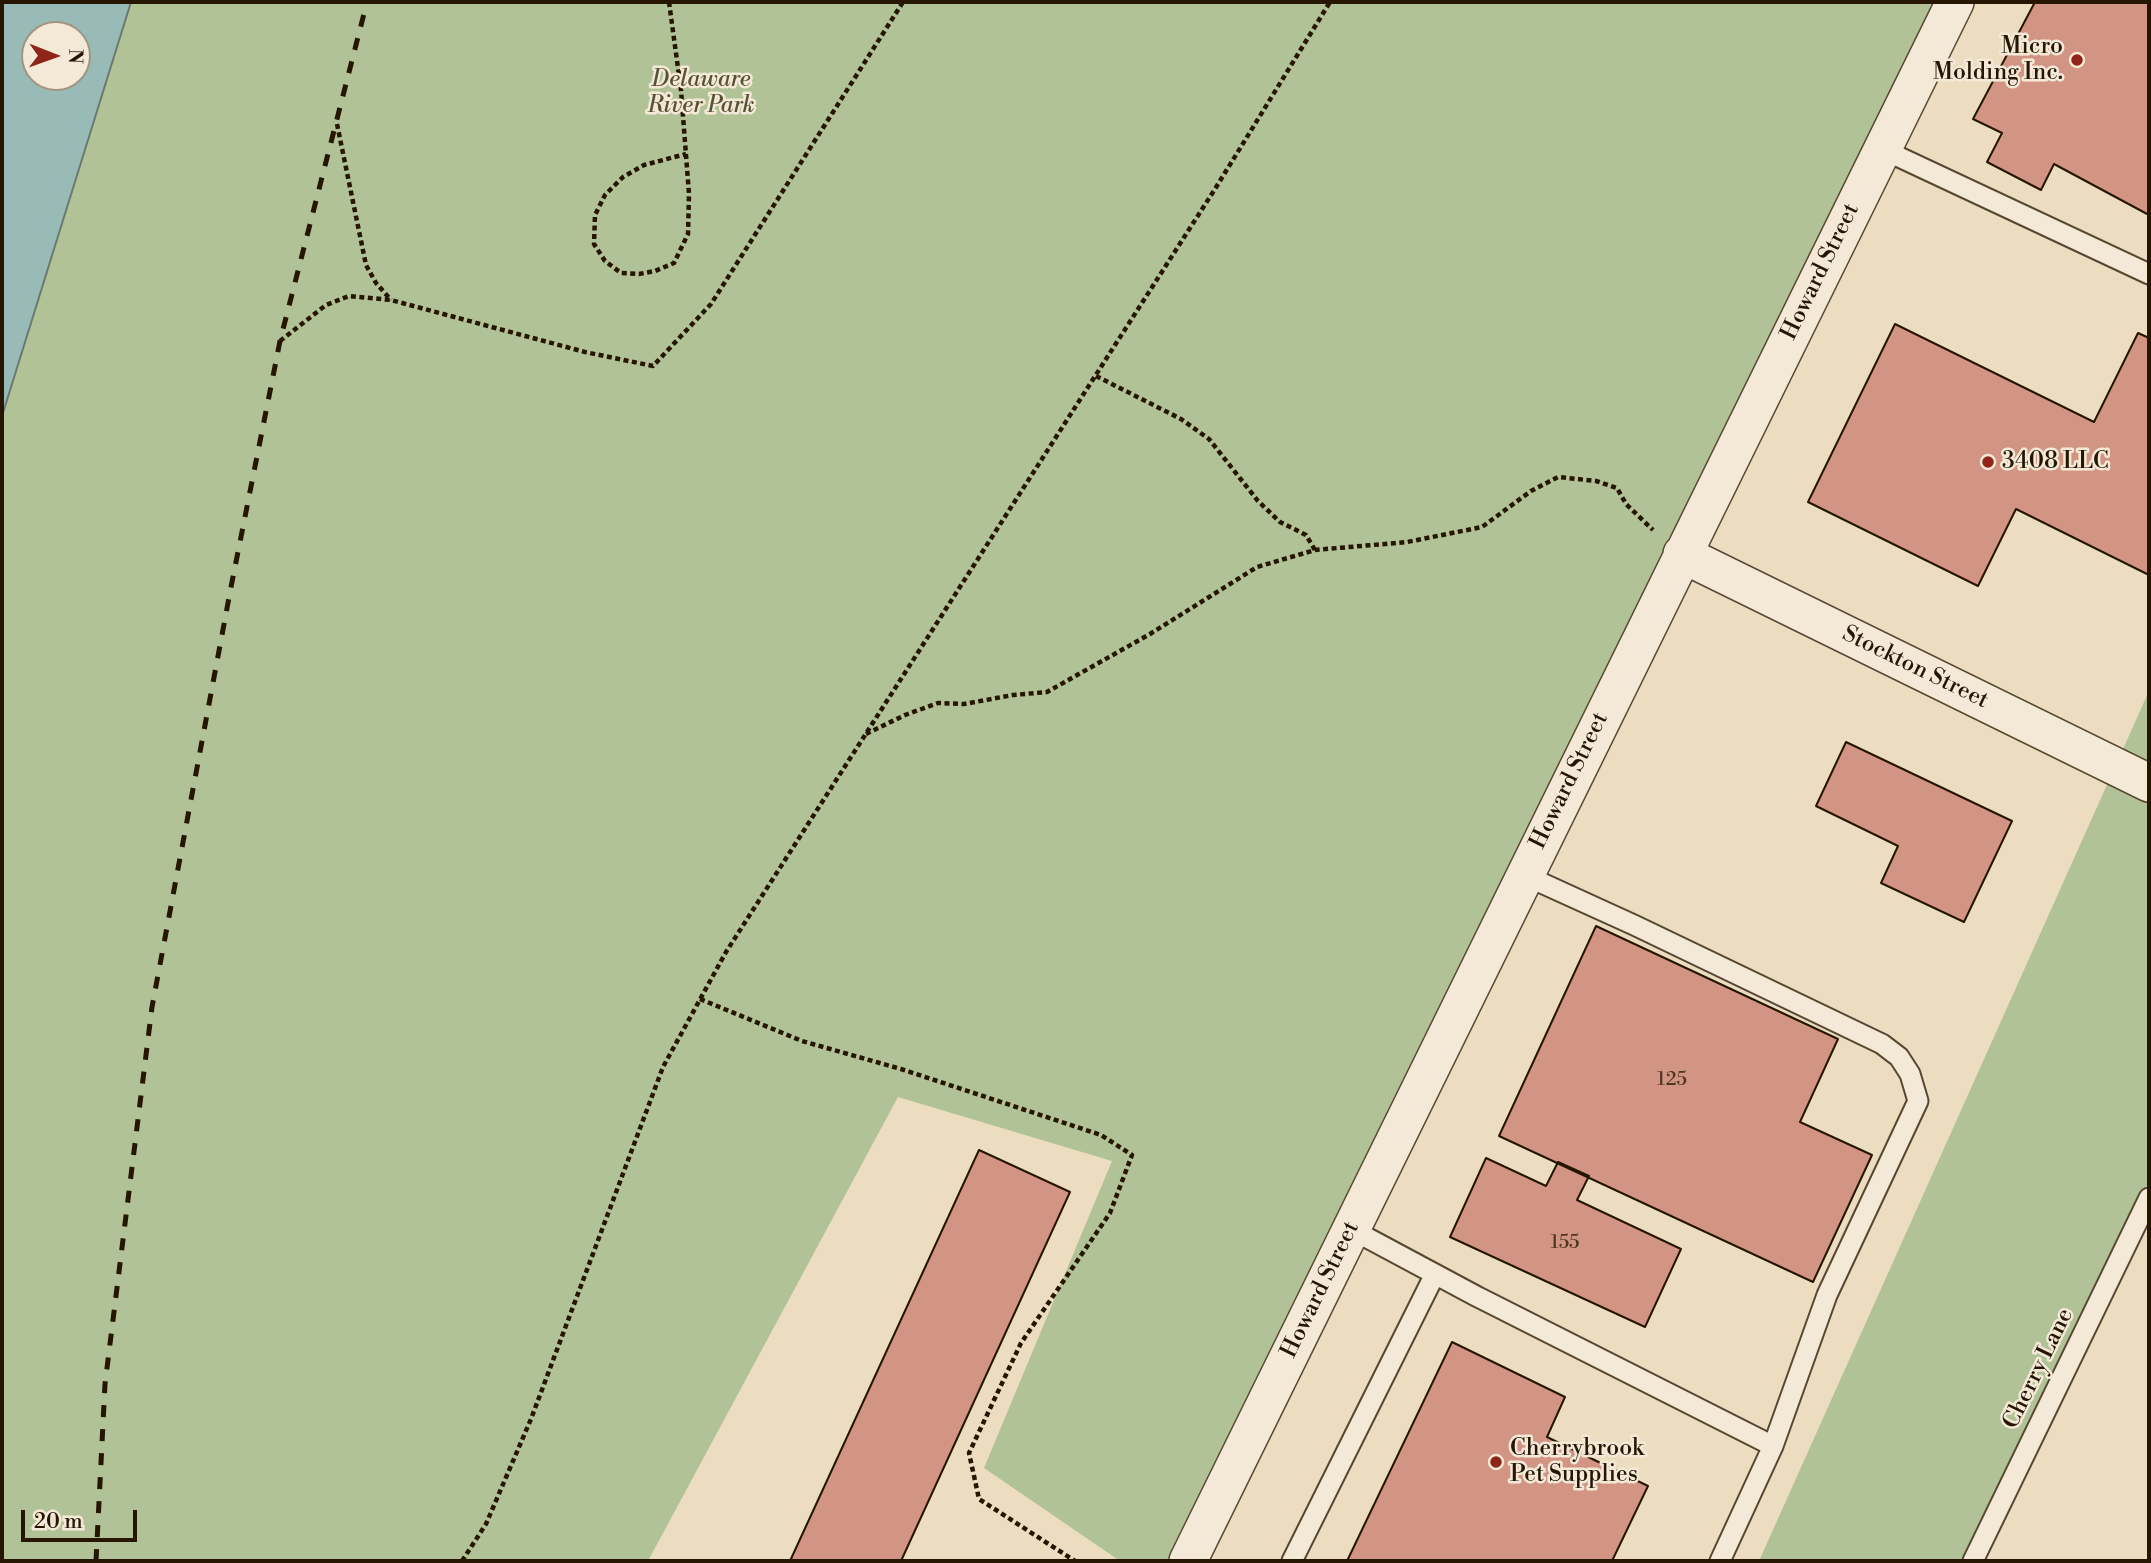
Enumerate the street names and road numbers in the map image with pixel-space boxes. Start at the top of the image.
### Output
street label: Howard Street [1776,199,1866,345]
street label: Stockton Street [1837,621,1993,715]
street label: Howard Street [1525,708,1615,854]
street label: Howard Street [1276,1217,1366,1363]
street label: Cherry Lane [1998,1304,2080,1434]

